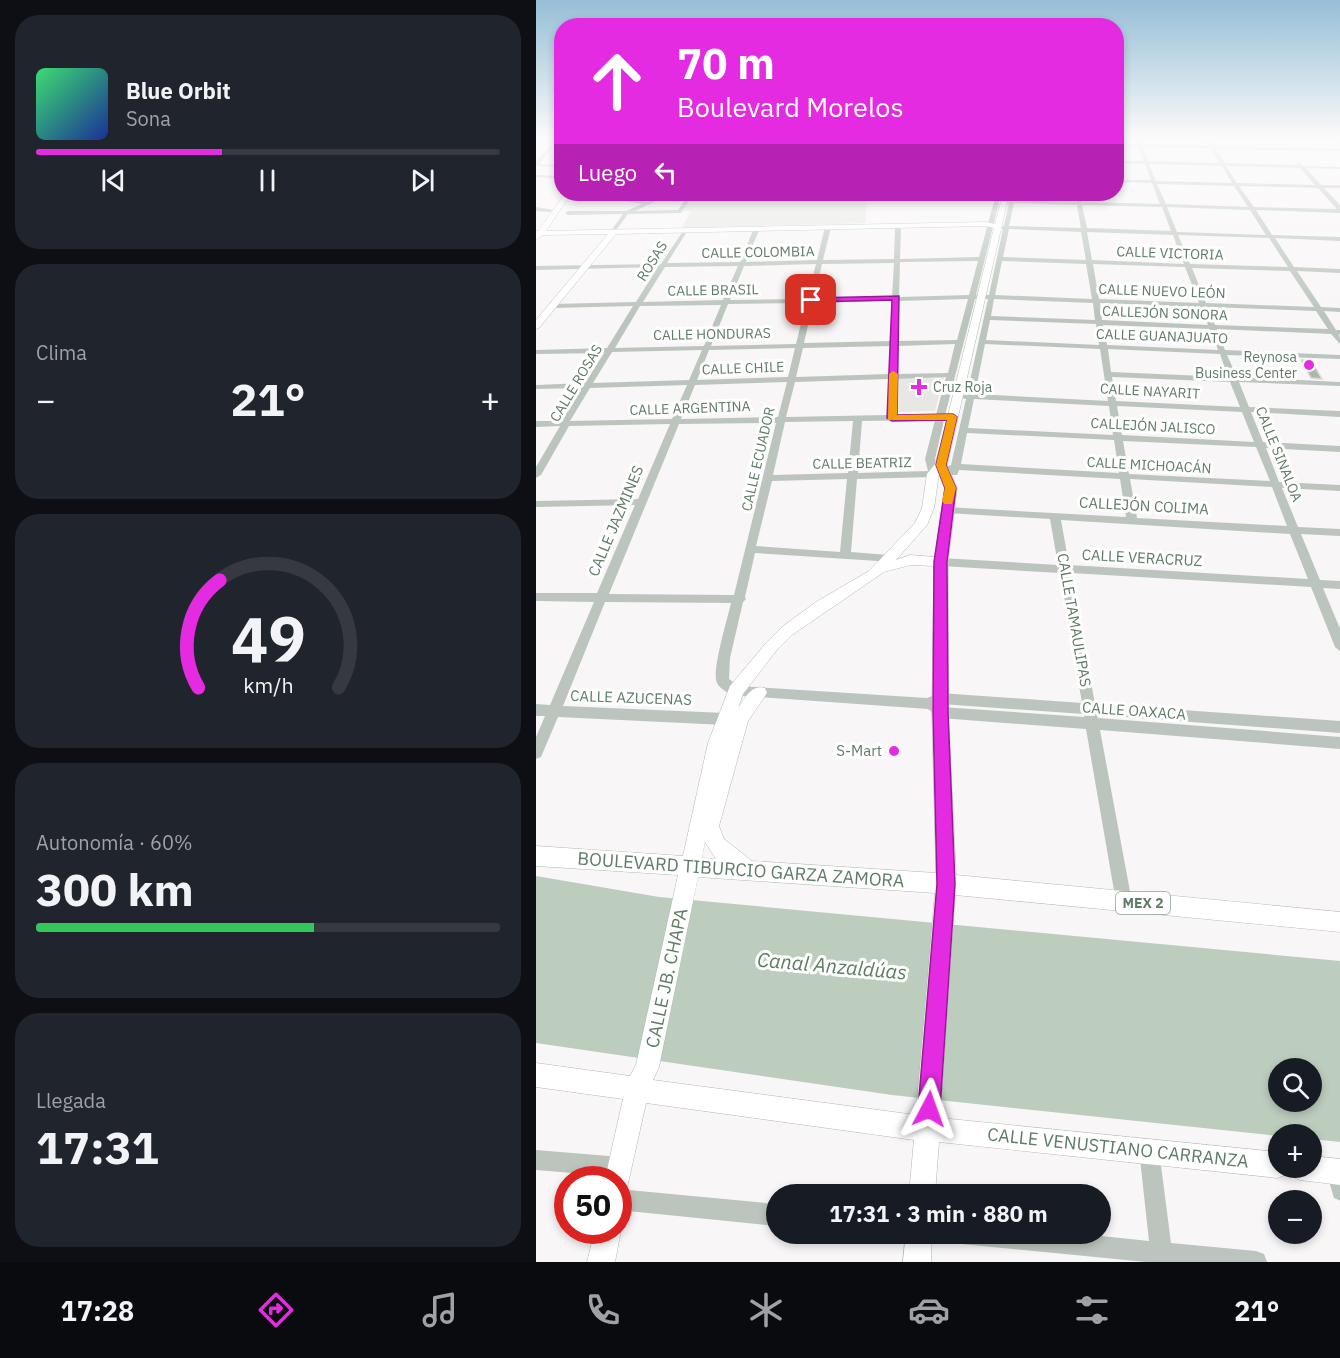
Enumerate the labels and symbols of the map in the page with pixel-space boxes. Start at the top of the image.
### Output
street label: ROSAS [633,238,671,284]
street label: CALLE COLOMBIA [701,242,815,262]
street label: CALLE VICTORIA [1116,242,1224,264]
pin [785,274,836,325]
street label: CALLE NUEVO LEÓN [1098,279,1226,302]
street label: CALLE BRASIL [667,280,759,300]
street label: CALLEJÓN SONORA [1102,301,1228,324]
street label: CALLE HONDURAS [653,324,771,344]
street label: CALLE GUANAJUATO [1096,325,1228,347]
street label: CALLE ROSAS [546,341,606,425]
place label: Reynosa Business Center [1195,348,1298,382]
street label: CALLE CHILE [701,358,785,378]
marker: Reynosa Business Center [1302,358,1316,372]
marker: Cruz Roja [910,378,928,396]
place label: Cruz Roja [933,378,993,396]
street label: CALLE NAYARIT [1099,379,1201,403]
street label: CALLE ARGENTINA [629,397,751,419]
street label: CALLE SINALOA [1252,404,1306,504]
street label: CALLE ECUADOR [737,405,779,513]
street label: CALLEJÓN JALISCO [1090,413,1216,438]
street label: CALLE MICHOACÁN [1086,452,1212,477]
street label: CALLE BEATRIZ [812,453,912,473]
street label: CALLE JAZMINES [584,463,647,579]
street label: CALLEJÓN COLIMA [1079,493,1210,518]
street label: CALLE VERACRUZ [1081,545,1203,570]
street label: CALLE TAMAULIPAS [1053,552,1096,688]
street label: CALLE AZUCENAS [570,686,692,709]
street label: CALLE OAXACA [1082,697,1187,724]
place label: S-Mart [836,741,882,760]
marker: S-Mart [887,744,901,758]
street label: BOULEVARD TIBURCIO GARZA ZAMORA [577,847,906,892]
road number: MEX 2 [1116,892,1170,914]
street label: CALLE JB. CHAPA [640,905,693,1050]
water label: Canal Anzaldúas [756,946,908,985]
position arrow [897,1077,961,1141]
street label: CALLE VENUSTIANO CARRANZA [986,1122,1250,1173]
speed limit sign: 50 [554,1166,632,1244]

